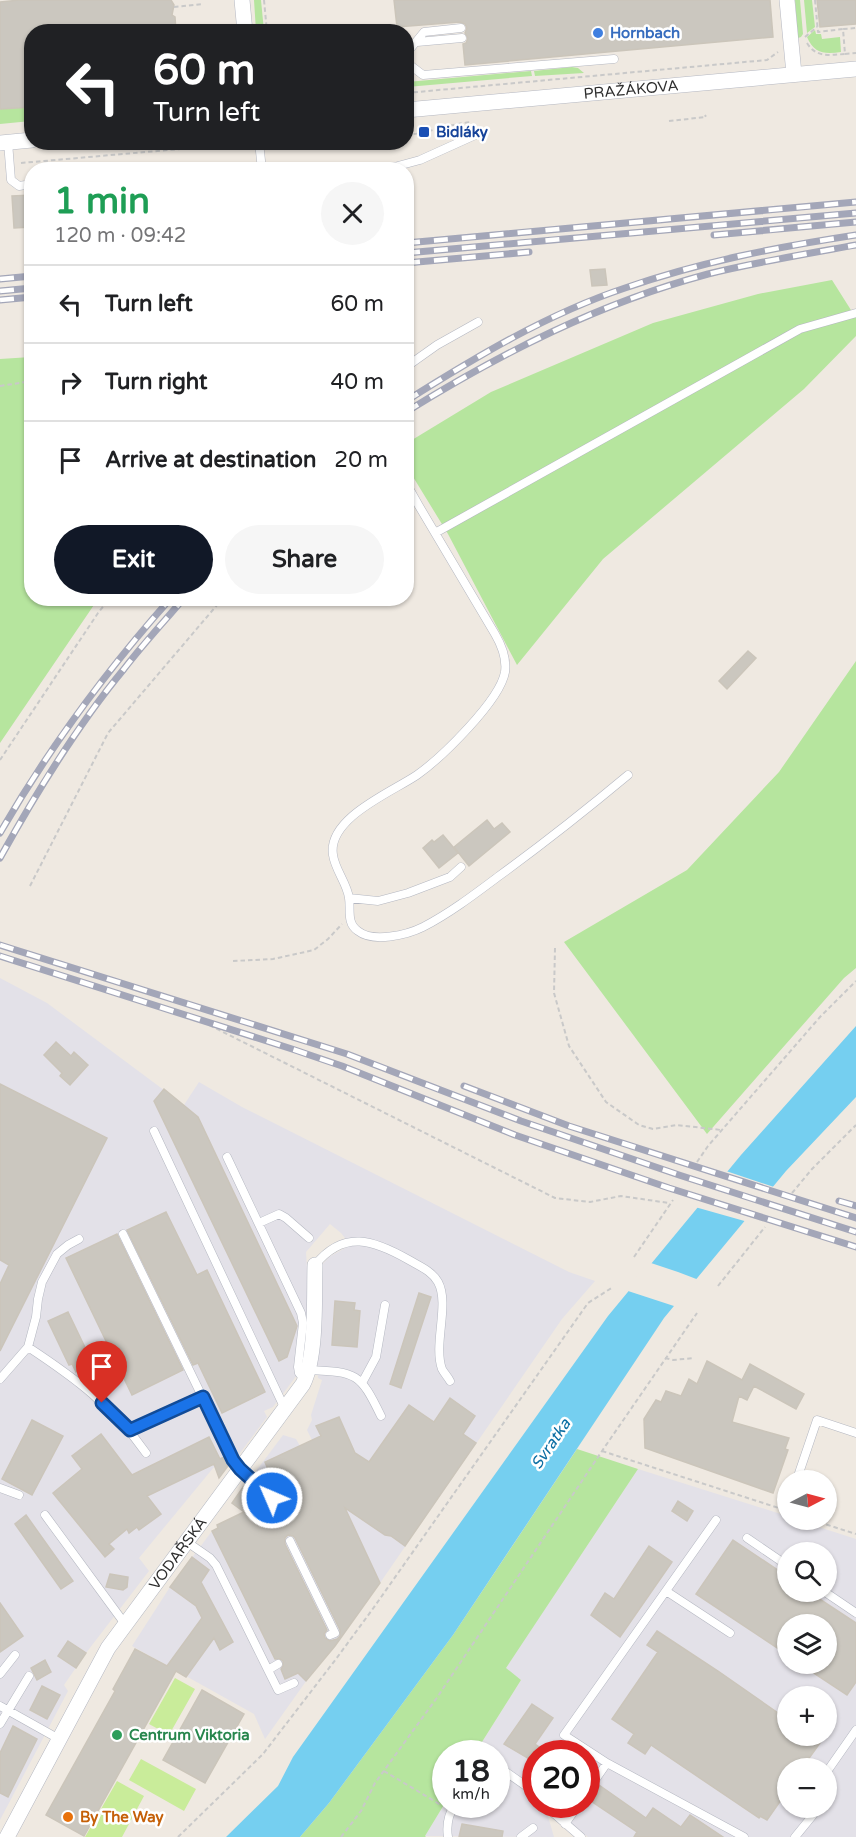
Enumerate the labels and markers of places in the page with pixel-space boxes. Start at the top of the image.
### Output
place label: Hornbach [610,24,680,42]
marker: Hornbach [591,26,605,40]
place label: Bidláky [436,123,488,142]
marker: Bidláky [417,125,431,139]
pin [76,1341,127,1403]
place label: Centrum Viktoria [129,1726,250,1744]
marker: Centrum Viktoria [110,1728,124,1742]
place label: By The Way [80,1808,164,1827]
marker: By The Way [61,1810,75,1824]

